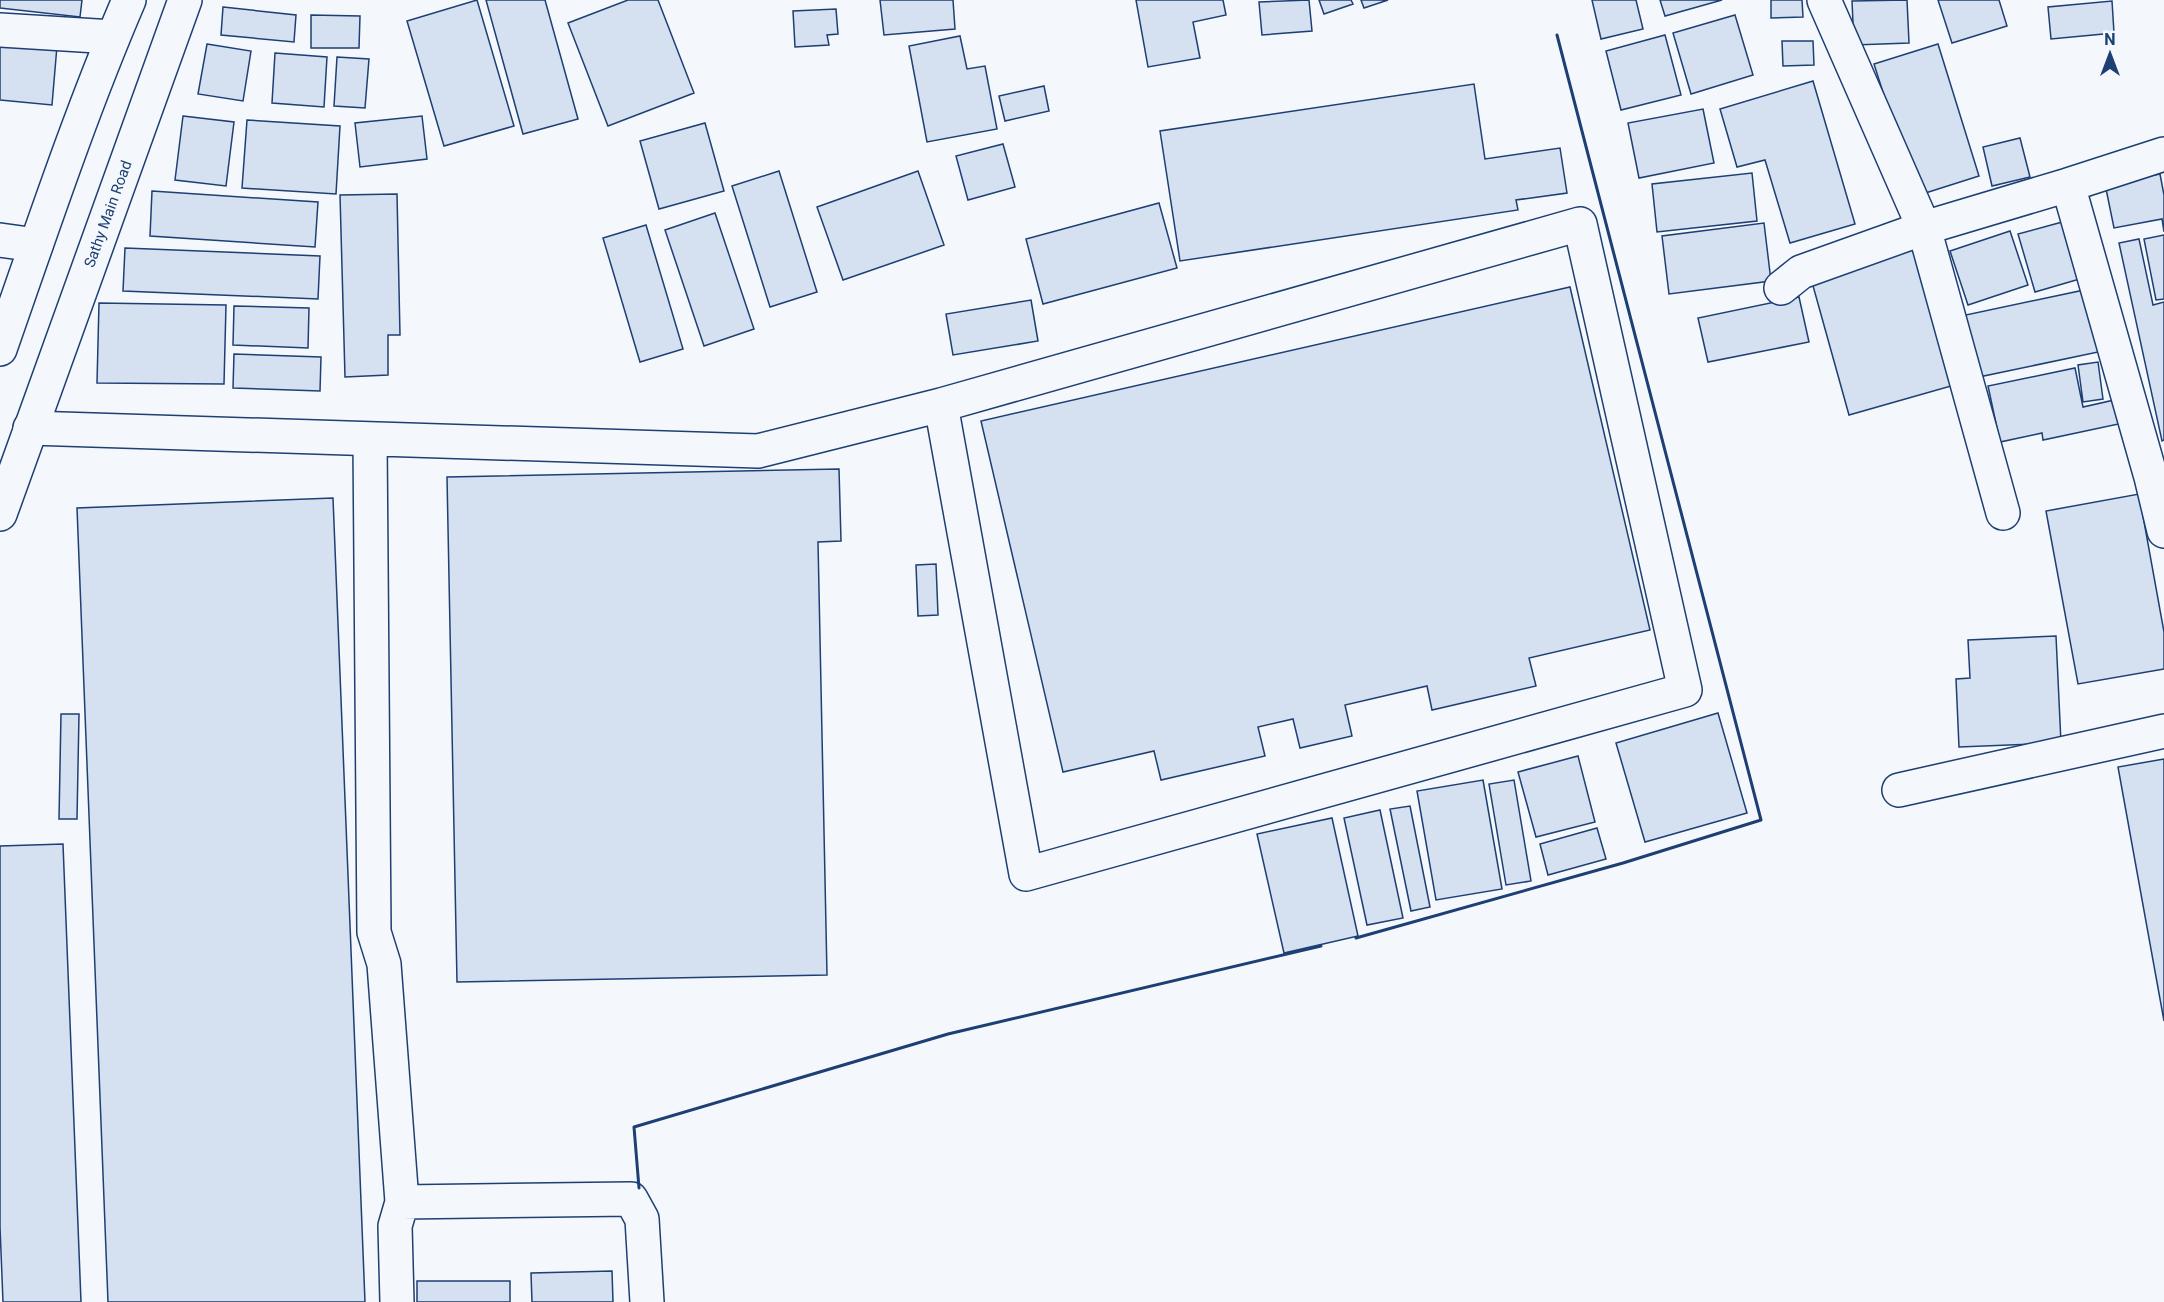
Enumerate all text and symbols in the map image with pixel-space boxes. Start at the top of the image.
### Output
north arrow [2080,24,2140,84]
text: N [2104,30,2116,49]
street label: Sathy Main Road [80,158,136,270]

